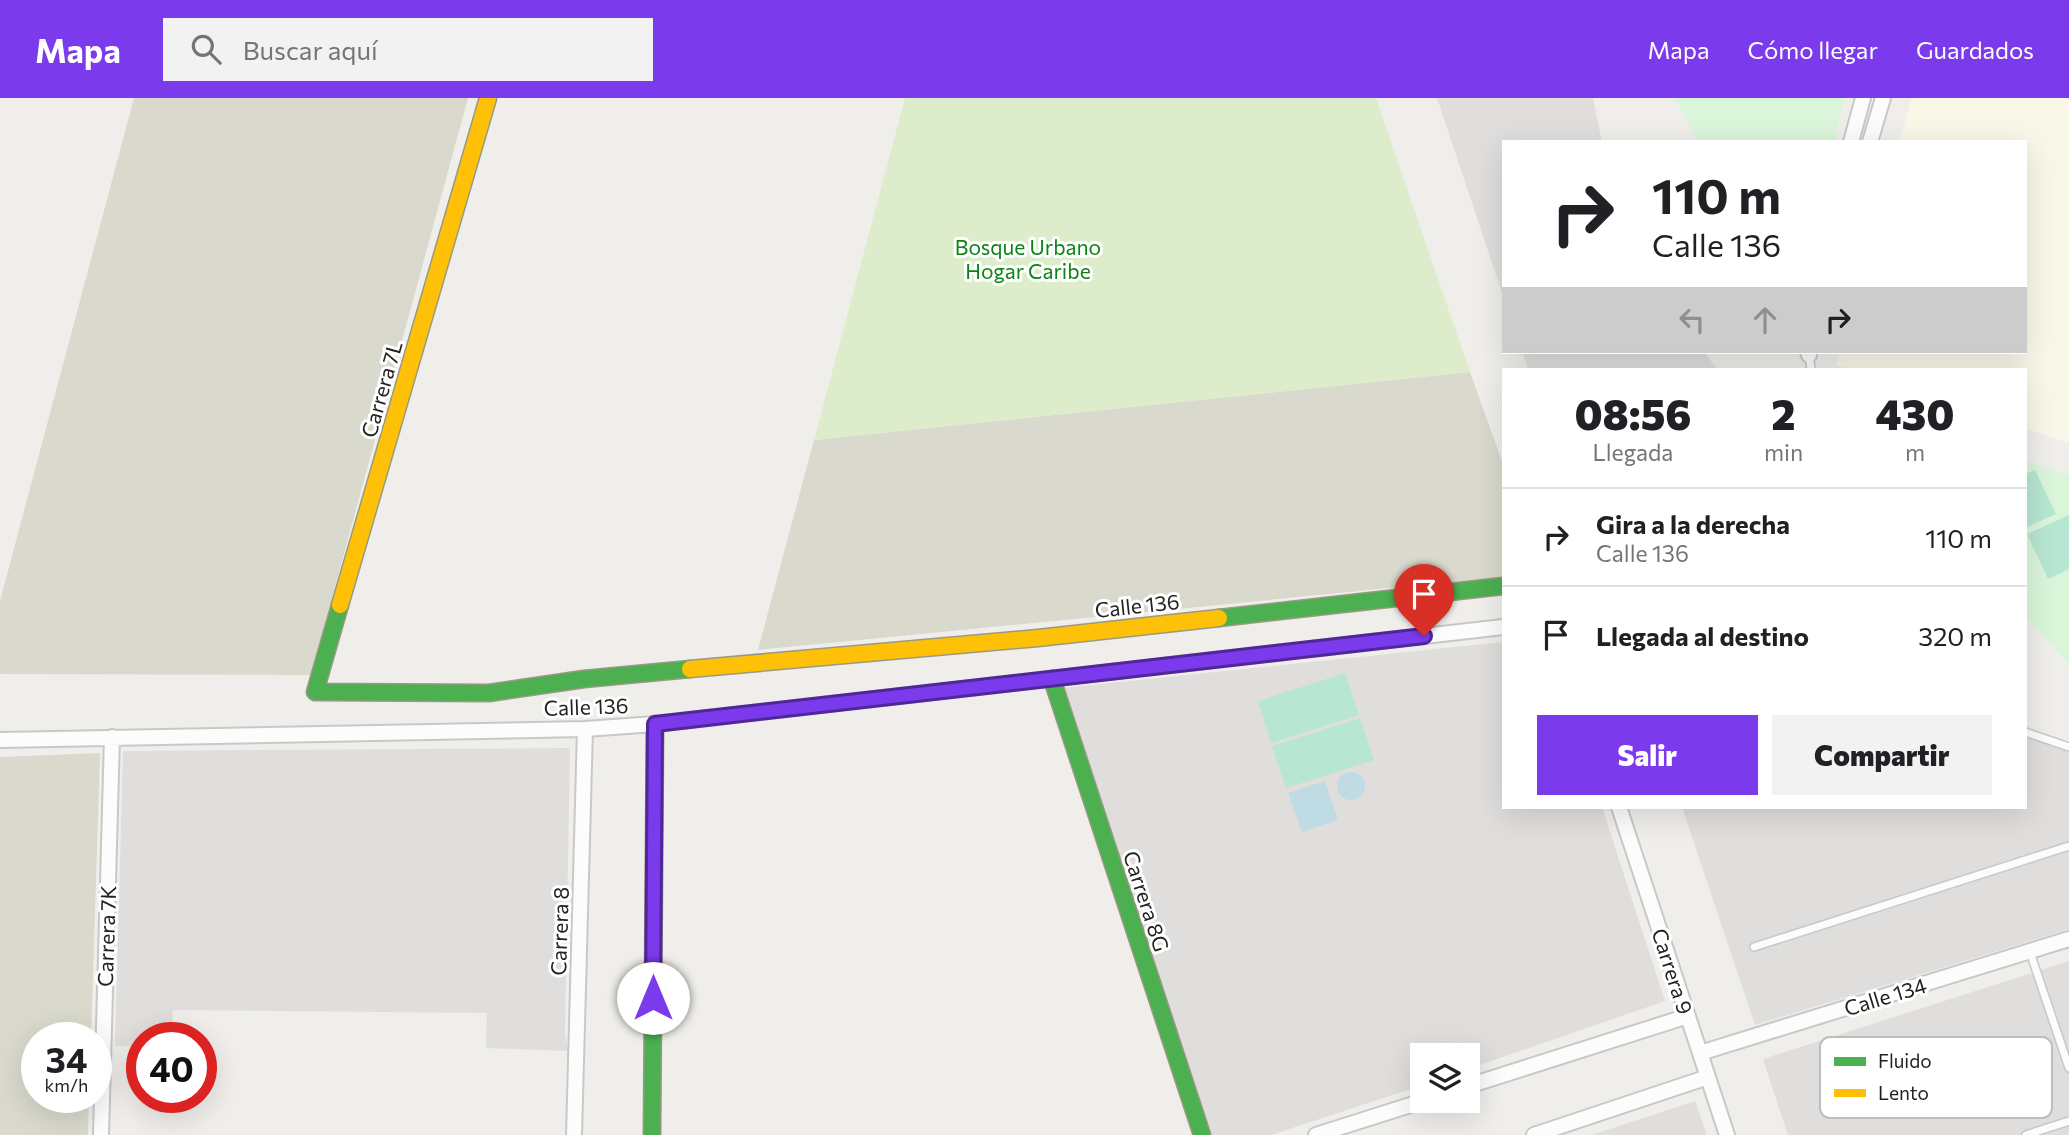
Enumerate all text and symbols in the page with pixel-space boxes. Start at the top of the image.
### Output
search box [163,18,653,81]
text: Mapa [35,29,121,70]
icon: search [187,30,225,68]
text: Buscar aquí [243,34,378,65]
text: Mapa [1647,35,1710,64]
text: Cómo llegar [1748,35,1878,64]
text: Guardados [1916,35,2034,64]
text: 110 m [1652,164,1781,224]
icon: right [1537,168,1628,259]
text: Calle 136 [1652,224,1781,264]
park label: Bosque Urbano Hogar Caribe [955,234,1101,283]
icon: left [1673,301,1711,339]
icon: ahead [1746,301,1784,339]
icon: right [1819,301,1857,339]
street label: Carrera 7L [355,338,407,440]
text: 08:56 [1574,387,1691,439]
text: 2 [1771,387,1796,439]
text: 430 [1876,387,1955,439]
text: Llegada [1593,438,1673,466]
text: min [1764,438,1803,466]
text: m [1905,438,1925,466]
text: Gira a la derecha [1596,508,1790,539]
icon: right [1537,518,1575,556]
text: 110 m [1925,522,1992,553]
text: Calle 136 [1596,539,1689,567]
pin [1394,564,1454,636]
icon: arrive [1405,575,1443,613]
street label: Calle 136 [1094,588,1180,622]
icon: arrive [1537,616,1575,654]
text: Llegada al destino [1596,620,1809,651]
text: 320 m [1918,620,1992,651]
street label: Calle 136 [543,692,629,720]
button: Salir [1537,715,1758,795]
button: Compartir [1772,715,1992,795]
street label: Carrera 8G [1119,848,1175,954]
street label: Carrera 7K [92,885,120,987]
street label: Carrera 8 [545,886,573,976]
street label: Carrera 9 [1647,925,1699,1017]
position arrow [616,961,690,1035]
street label: Calle 134 [1841,972,1930,1020]
speed limit sign: 40 [126,1022,217,1113]
text: 34 [46,1037,87,1080]
legend [1820,1037,2052,1118]
map controls [1410,1043,1480,1113]
button: layers [1410,1043,1480,1113]
text: Fluido [1878,1049,1932,1072]
text: km/h [45,1074,88,1096]
text: Lento [1878,1081,1929,1104]

